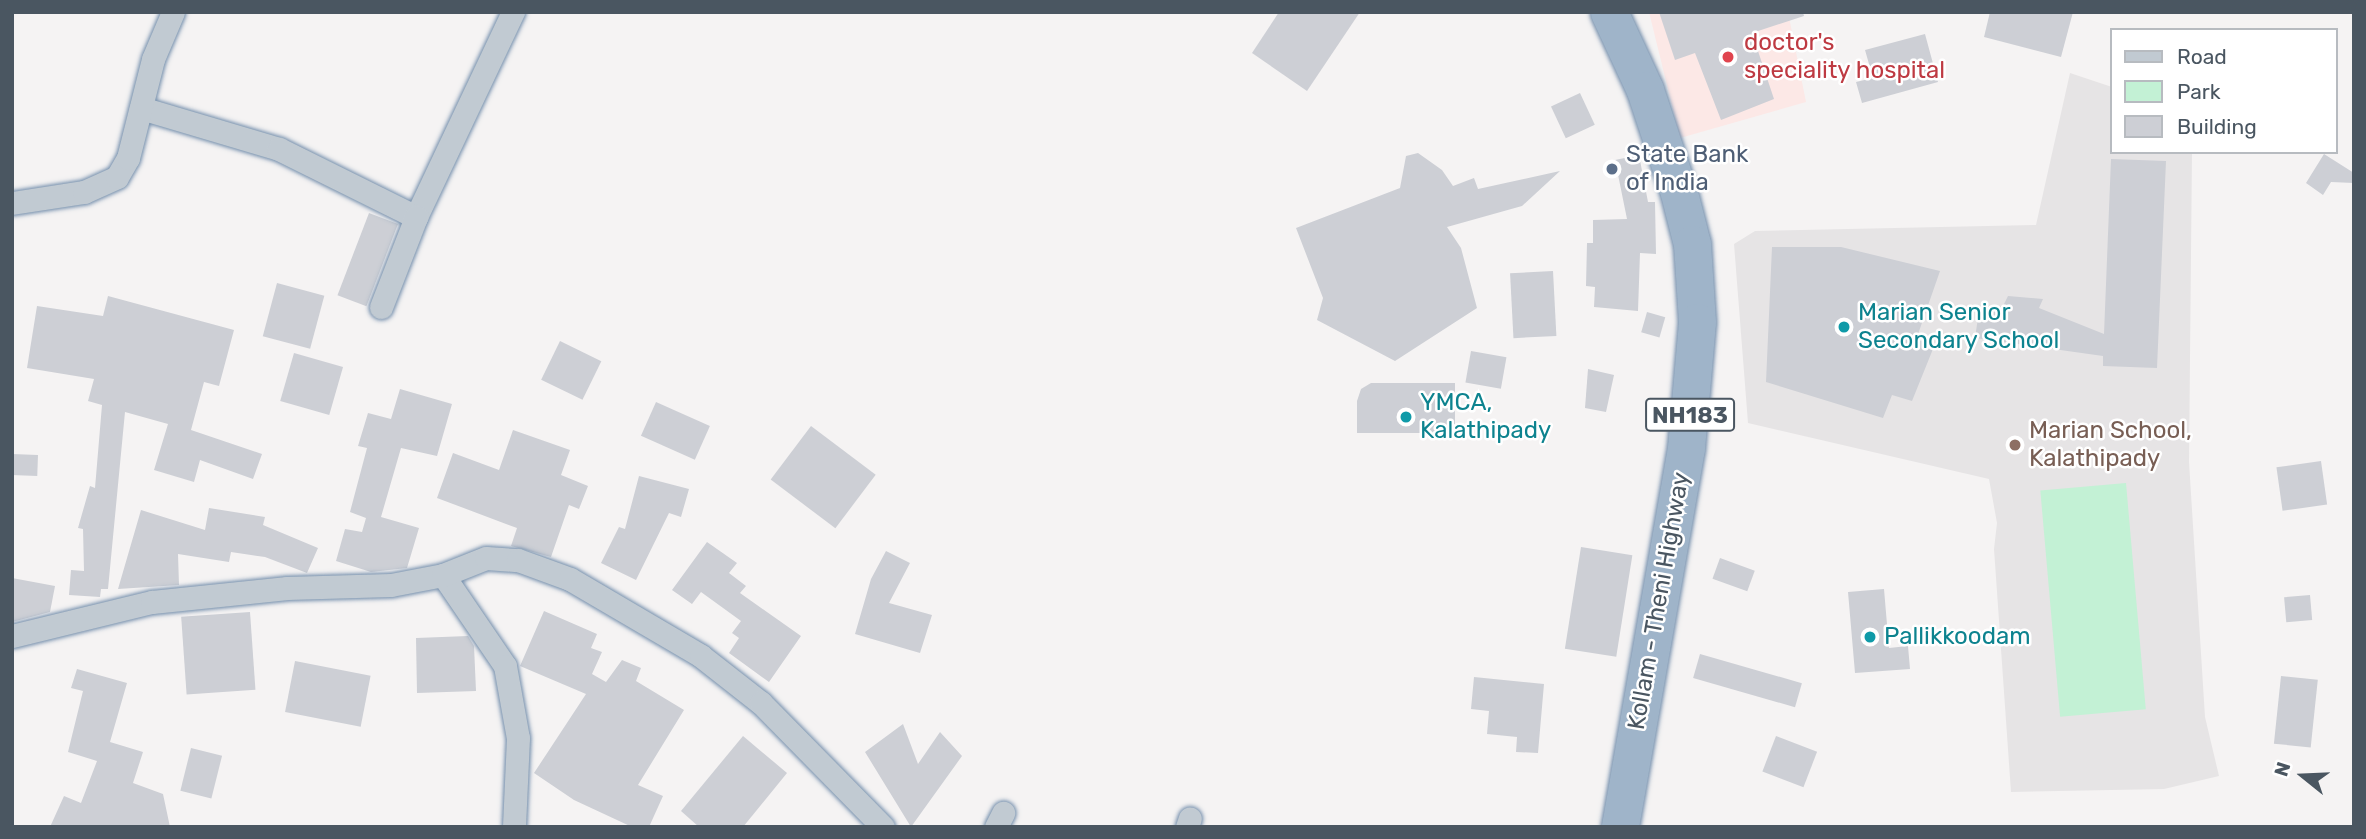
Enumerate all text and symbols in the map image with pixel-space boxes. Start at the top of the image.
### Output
legend [2110,28,2338,154]
place label: doctor's speciality hospital [1744,29,1946,85]
text: Road [2177,44,2227,69]
marker: doctor's speciality hospital [1718,47,1738,67]
text: Park [2177,79,2221,104]
text: Building [2177,114,2257,139]
place label: State Bank of India [1626,141,1748,197]
marker: State Bank of India [1604,161,1620,177]
place label: Marian Senior Secondary School [1858,299,2060,355]
marker: Marian Senior Secondary School [1836,319,1852,335]
place label: YMCA, Kalathipady [1420,389,1551,445]
road number: NH183 [1644,396,1736,434]
marker: YMCA, Kalathipady [1398,409,1414,425]
place label: Marian School, Kalathipady [2029,417,2192,473]
marker: Marian School, Kalathipady [2007,437,2023,453]
street label: Kollam - Theni Highway [1622,470,1696,732]
place label: Pallikkoodam [1884,623,2030,651]
marker: Pallikkoodam [1862,629,1878,645]
north arrow [2268,741,2338,811]
text: N [2270,759,2296,779]

